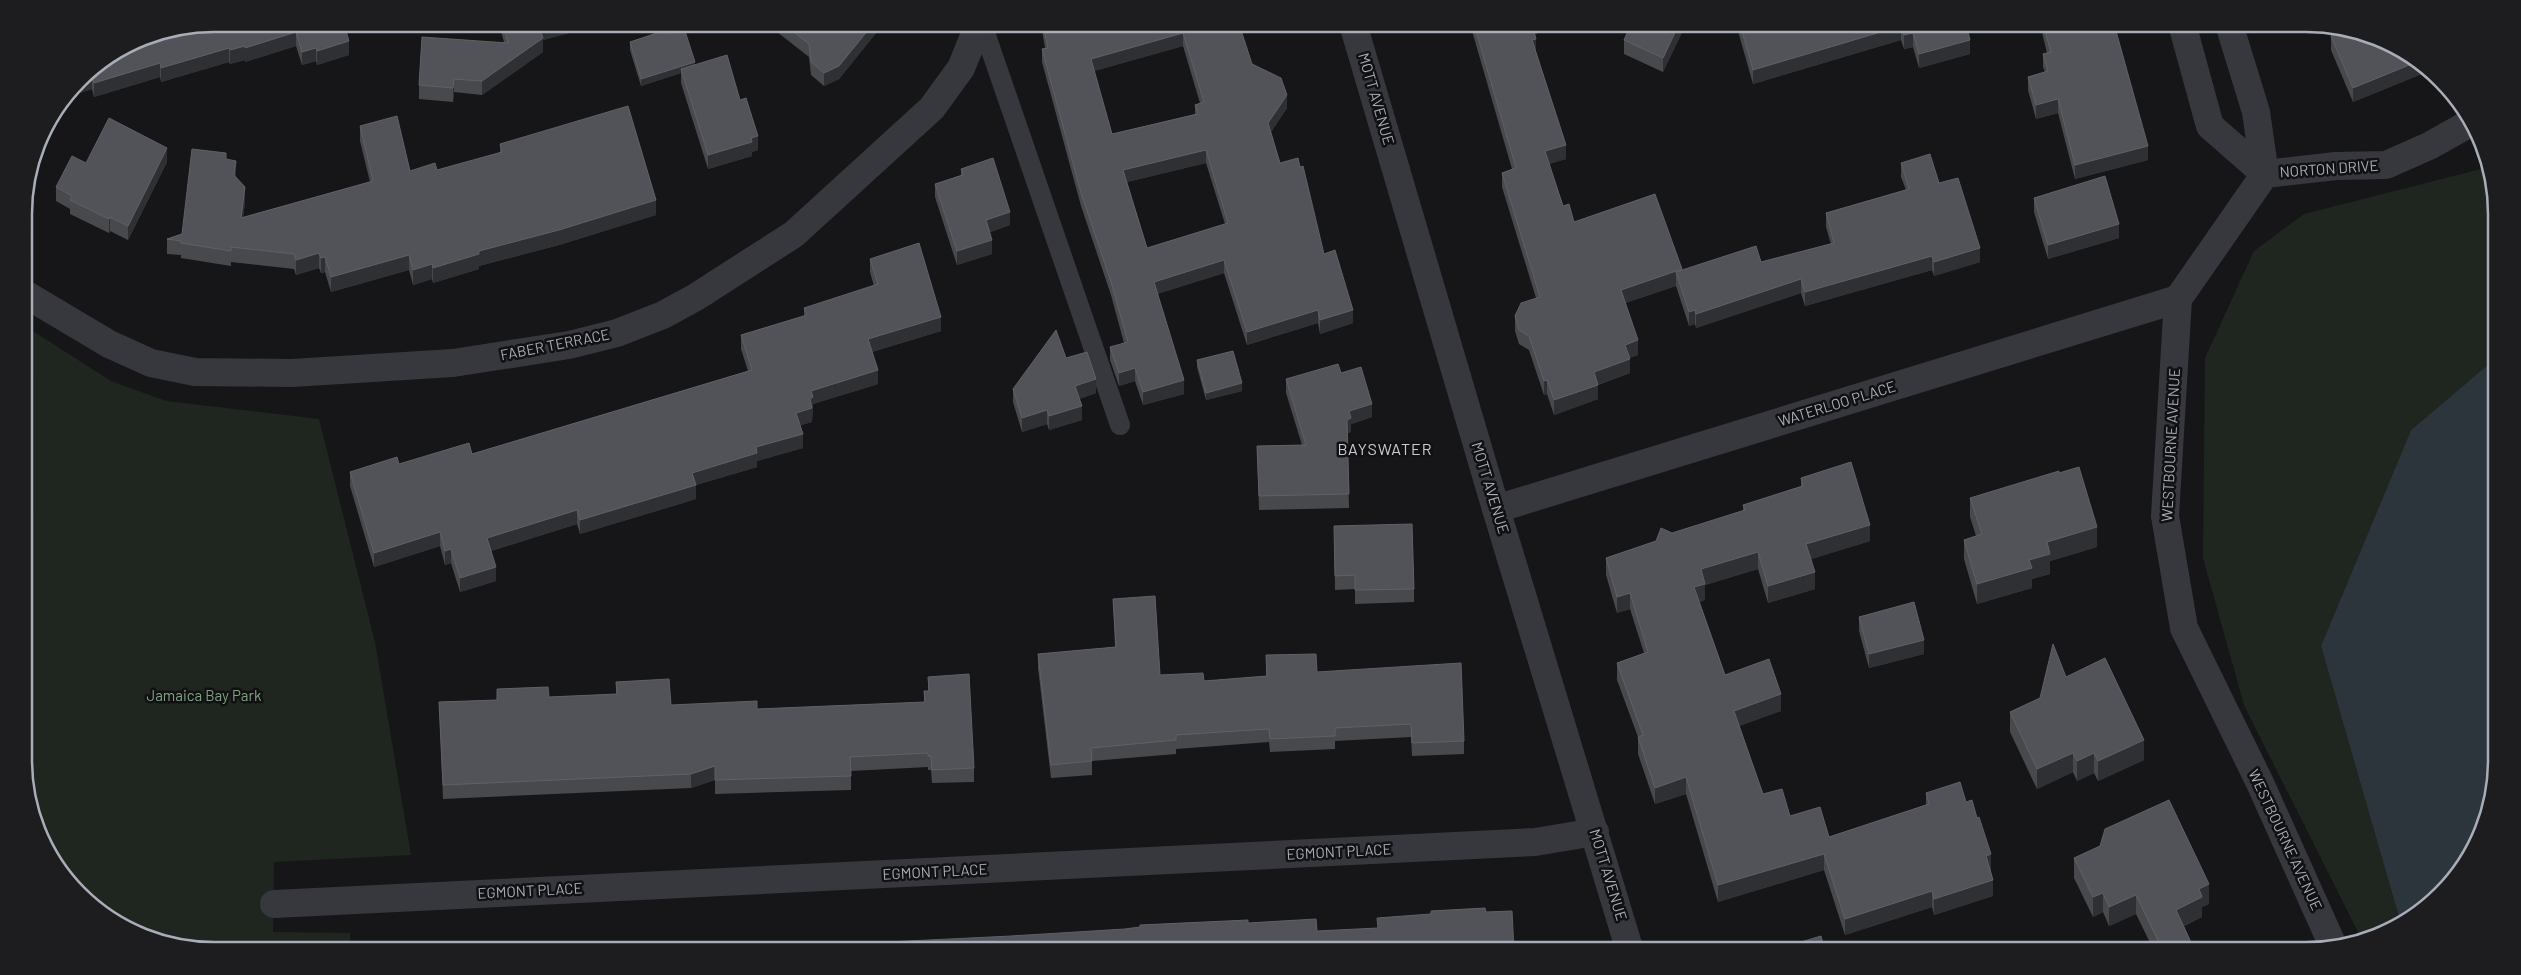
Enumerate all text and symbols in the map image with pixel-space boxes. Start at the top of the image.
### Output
street label: MOTT AVENUE [1355,51,1399,147]
street label: NORTON DRIVE [2279,156,2379,180]
street label: FABER TERRACE [499,325,611,363]
street label: WESTBOURNE AVENUE [2157,368,2183,522]
street label: WATERLOO PLACE [1776,377,1898,429]
district label: BAYSWATER [1337,439,1433,458]
street label: MOTT AVENUE [1468,440,1513,536]
park label: Jamaica Bay Park [147,686,262,704]
street label: WESTBOURNE AVENUE [2245,766,2327,913]
street label: MOTT AVENUE [1586,827,1631,923]
street label: EGMONT PLACE [1286,839,1392,863]
street label: EGMONT PLACE [882,859,988,883]
street label: EGMONT PLACE [477,878,583,902]

